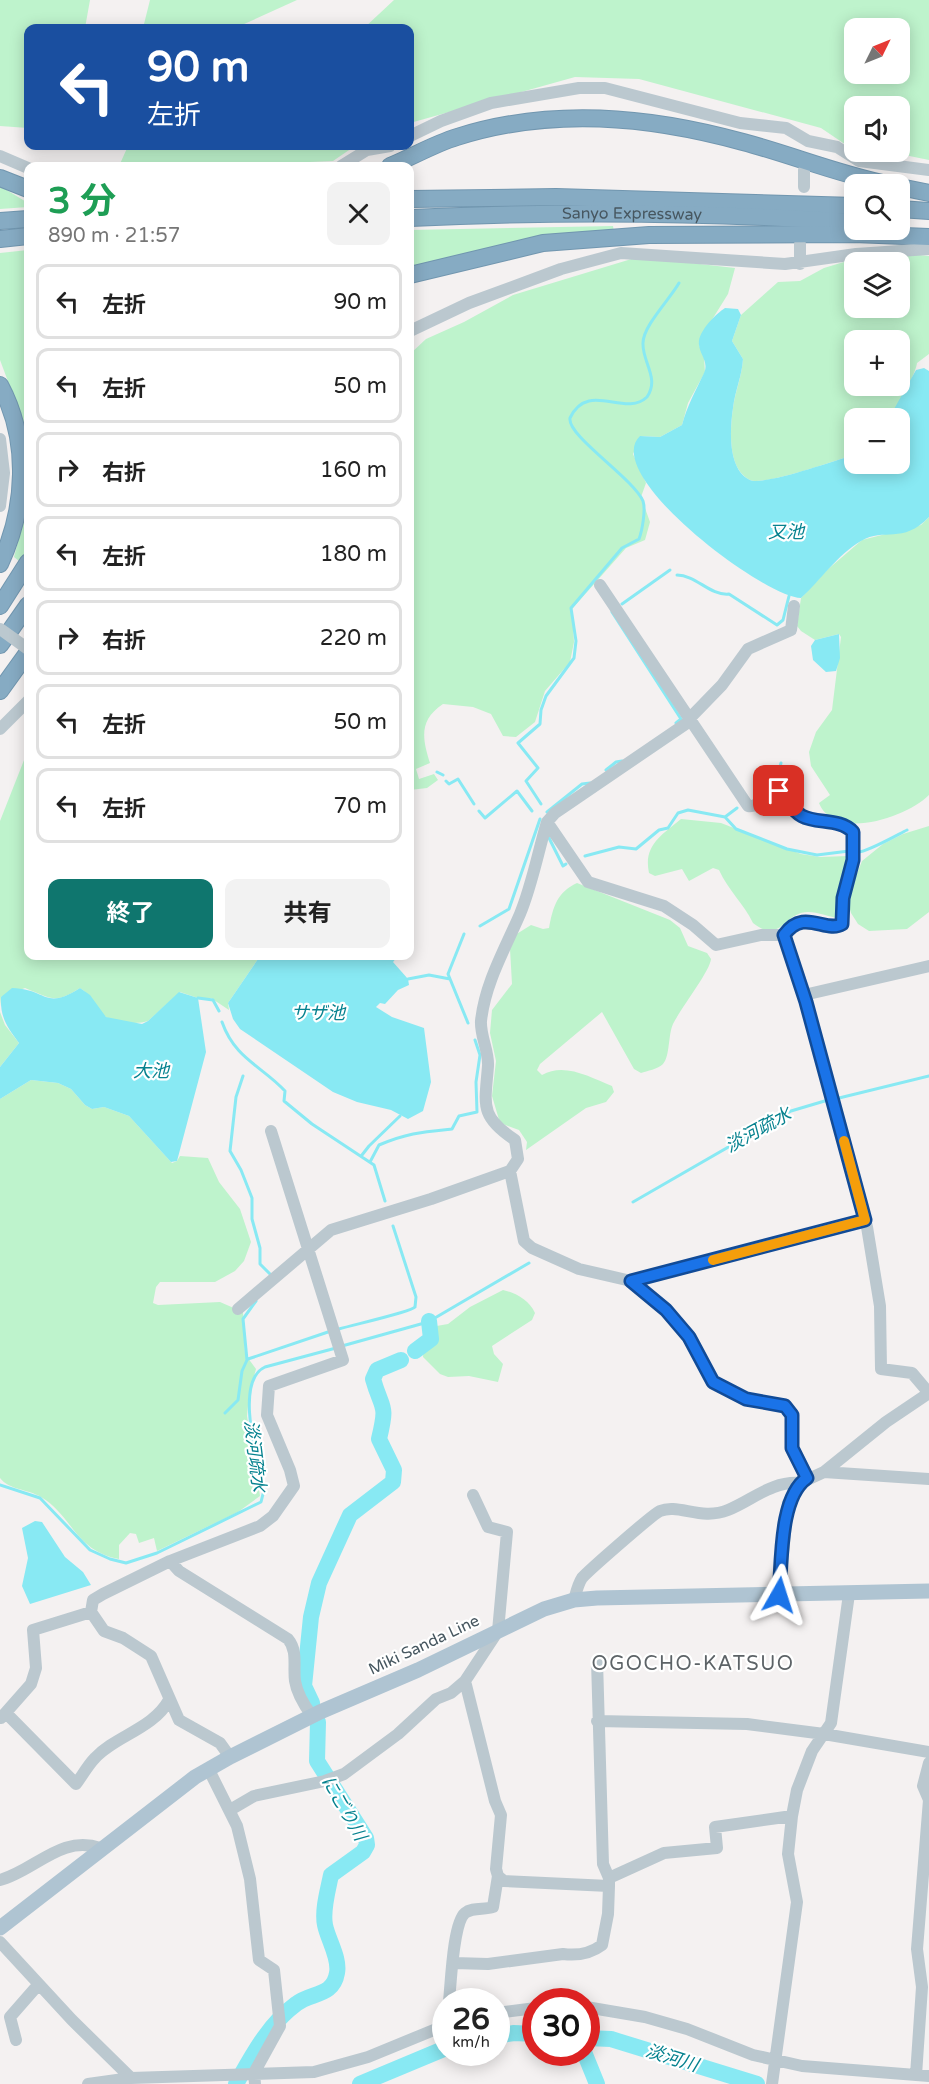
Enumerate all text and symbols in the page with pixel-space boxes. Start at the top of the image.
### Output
north arrow [844,18,910,84]
map controls [844,18,910,474]
text: 90 m [147,42,249,93]
icon: left [48,48,126,126]
button: sound [844,96,910,162]
text: 左折 [147,99,201,132]
button: search [844,174,910,240]
text: 3 分 [48,180,116,223]
button: close [327,182,390,245]
street label: Sanyo Expressway [562,203,703,225]
text: 890 m · 21:57 [48,224,180,248]
button: layers [844,252,910,318]
icon: left [51,285,84,318]
text: 90 m [333,289,387,315]
text: 左折 [102,292,146,318]
button: + [844,330,910,396]
icon: left [51,369,84,402]
text: 50 m [333,373,387,399]
text: 左折 [102,376,146,402]
button: − [844,408,910,474]
icon: right [51,453,84,486]
text: 160 m [320,457,387,483]
text: 右折 [102,460,146,486]
water label: 又池 [768,521,806,543]
icon: left [51,537,84,570]
text: 180 m [320,541,387,567]
text: 左折 [102,544,146,570]
icon: right [51,621,84,654]
text: 220 m [320,625,387,651]
text: 右折 [102,628,146,654]
icon: left [51,705,84,738]
text: 50 m [333,709,387,735]
text: 左折 [102,712,146,738]
pin [753,765,804,816]
icon: arrive [762,774,795,807]
icon: left [51,789,84,822]
text: 70 m [333,793,387,819]
text: 左折 [102,796,146,822]
button: 終了 [48,879,213,948]
button: 共有 [225,879,390,948]
water label: サザ池 [291,1002,347,1024]
water label: 大池 [133,1060,171,1082]
water label: 淡河疏水 [721,1102,797,1157]
water label: 淡河疏水 [240,1419,271,1495]
position arrow [747,1563,811,1627]
street label: Miki Sanda Line [365,1611,483,1679]
district label: OGOCHO-KATSUO [591,1652,795,1676]
water label: にごり川 [317,1771,372,1846]
speed limit sign: 30 [522,1988,600,2066]
text: 26 [452,2001,490,2038]
text: km/h [452,2033,490,2051]
water label: 淡河川 [643,2040,703,2077]

